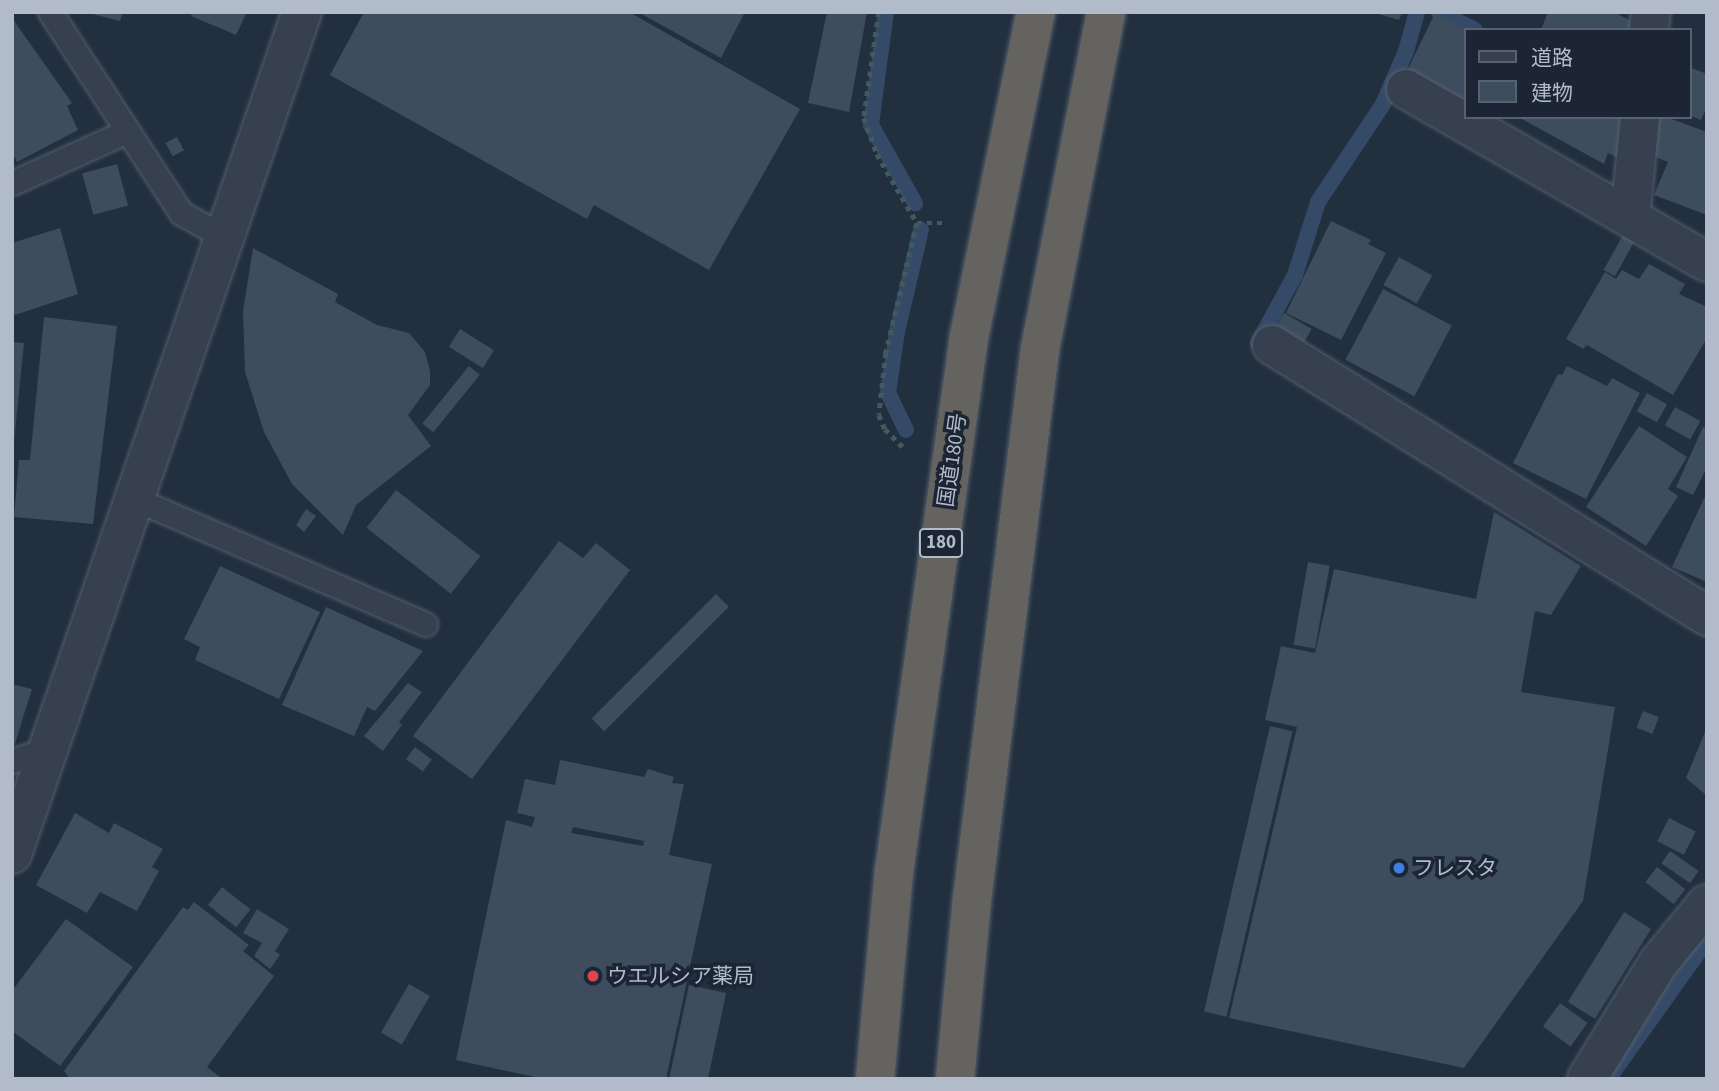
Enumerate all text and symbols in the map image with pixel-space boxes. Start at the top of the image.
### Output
legend [1464,28,1691,119]
text: 道路 [1531,43,1573,73]
text: 建物 [1531,78,1573,108]
street label: 国道180号 [933,412,971,508]
road number: 180 [918,528,964,558]
place label: フレスタ [1413,855,1497,881]
marker: フレスタ [1391,860,1407,876]
place label: ウエルシア薬局 [607,963,754,989]
marker: ウエルシア薬局 [585,968,601,984]

